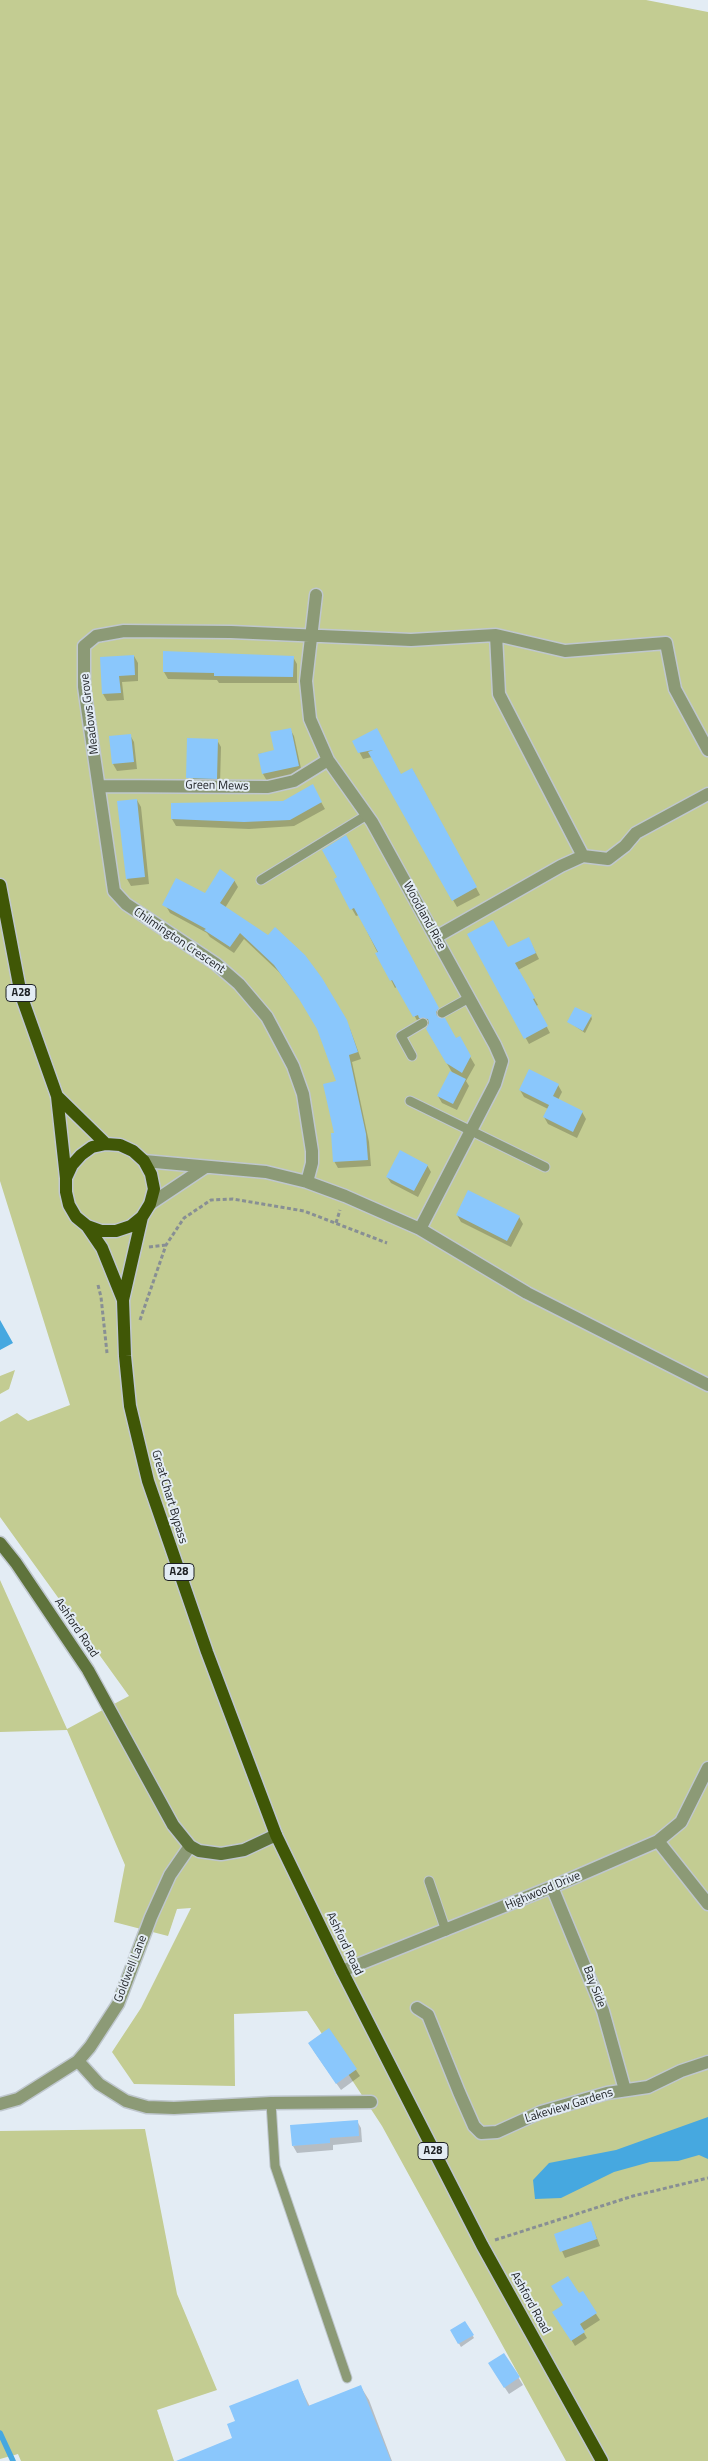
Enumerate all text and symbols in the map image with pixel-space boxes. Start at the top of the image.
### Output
street label: Meadows Grove [78,673,102,755]
street label: Green Mews [185,778,249,794]
street label: Woodland Rise [399,880,449,952]
street label: Chilmington Crescent [131,905,227,977]
road number: A28 [6,984,36,1001]
street label: Great Chart Bypass [148,1449,190,1545]
road number: A28 [164,1564,194,1580]
street label: Ashford Road [51,1596,101,1660]
street label: Highwood Drive [503,1869,583,1913]
street label: Ashford Road [323,1910,365,1978]
street label: Goldwell Lane [112,1934,150,2004]
street label: Bay Side [580,1964,608,2010]
street label: Lakeview Gardens [523,2086,615,2126]
road number: A28 [418,2142,448,2160]
street label: Ashford Road [507,2270,553,2336]

